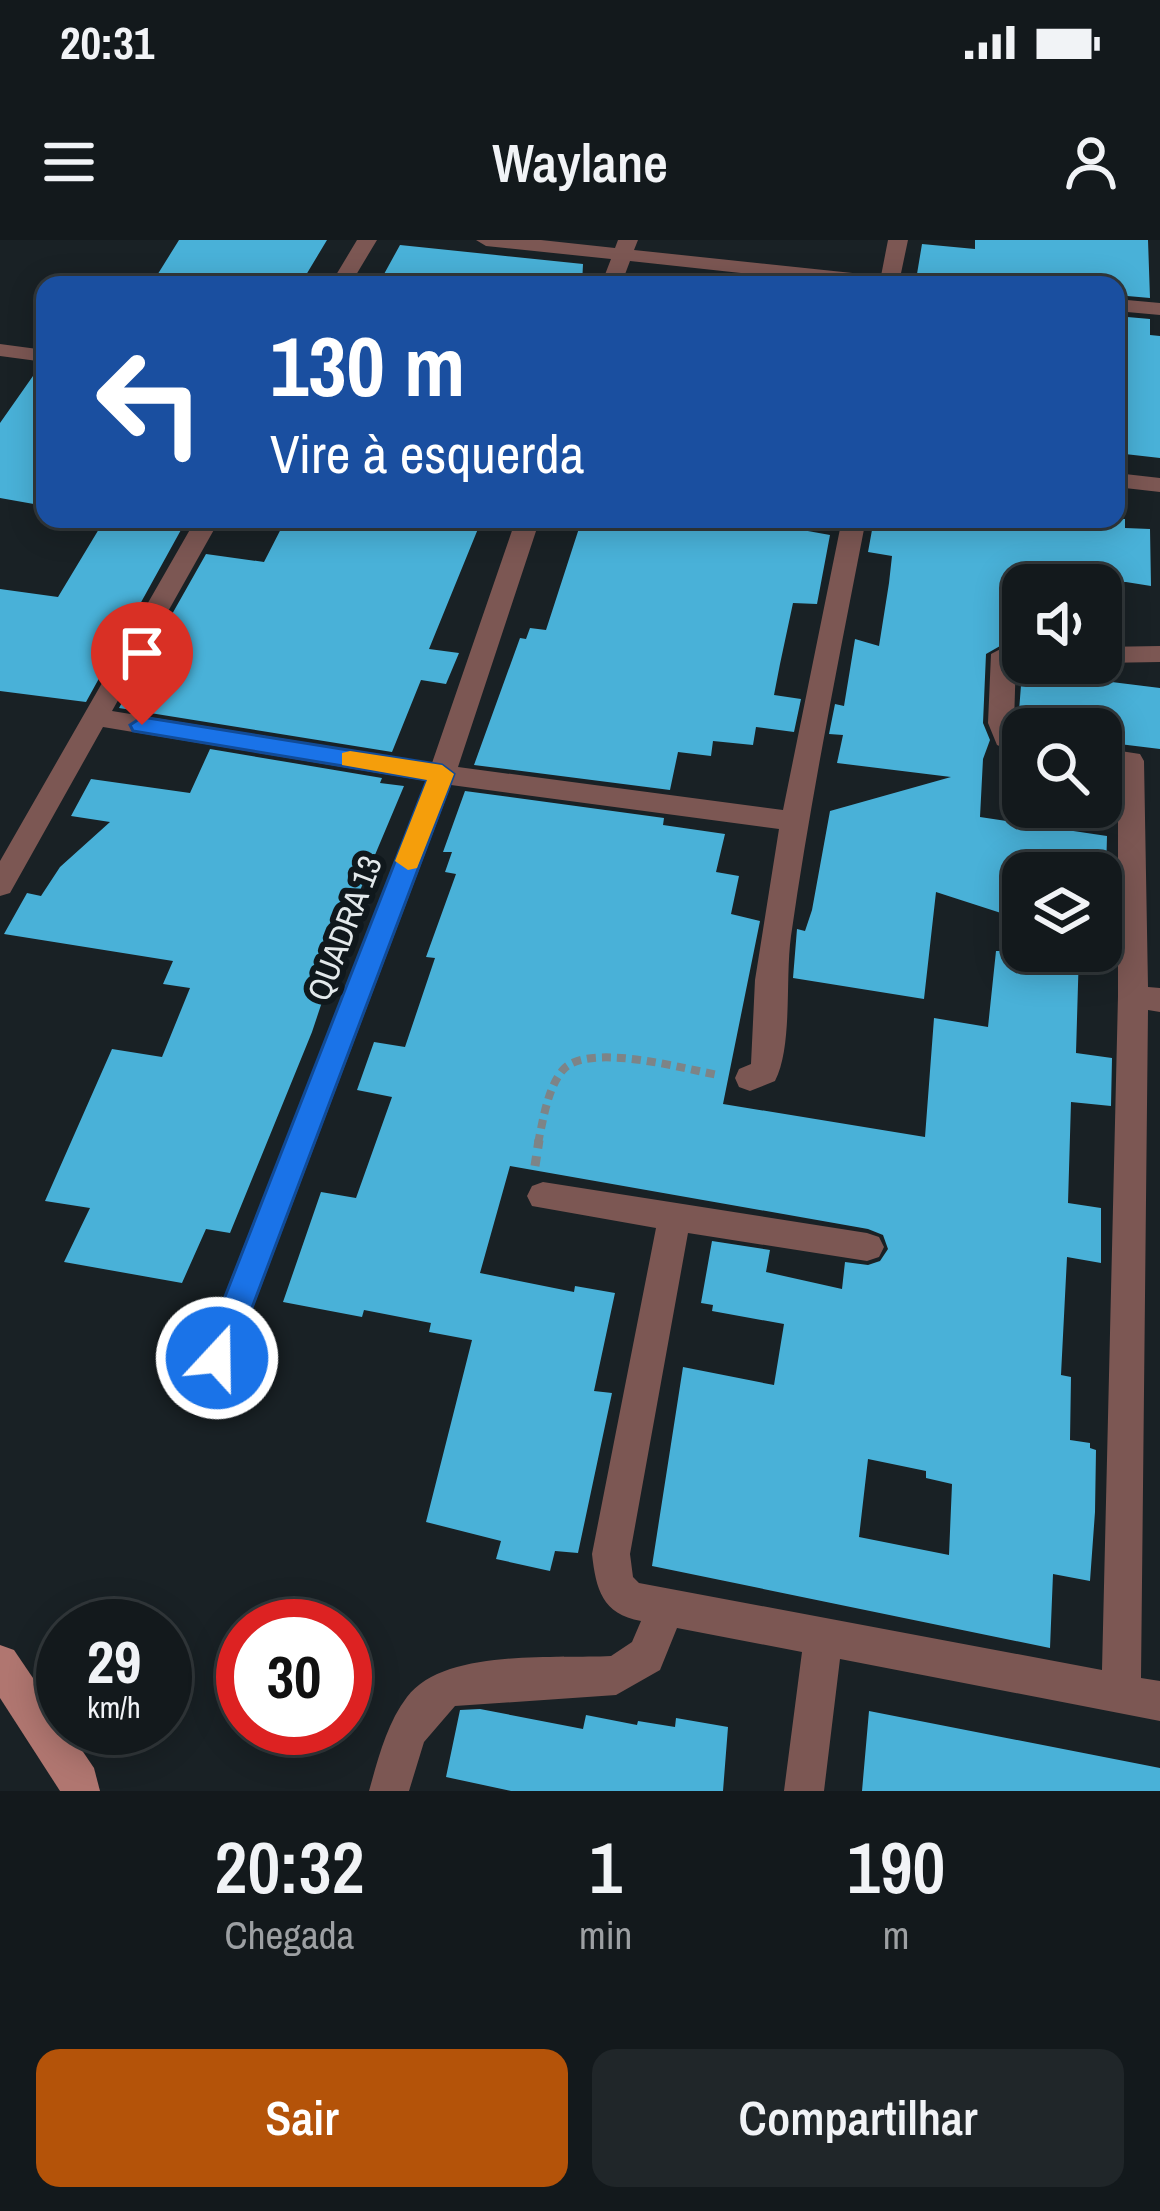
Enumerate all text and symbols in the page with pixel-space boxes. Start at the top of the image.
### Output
text: 20:31 [60,12,154,73]
text: Waylane [492,126,668,199]
icon: menu [36,129,102,195]
icon: person [1058,129,1124,195]
text: 130 m [270,309,465,422]
icon: left [72,324,228,480]
text: Vire à esquerda [270,417,584,490]
map controls [1002,564,1122,972]
button: sound [1002,564,1122,684]
pin [91,602,193,725]
icon: arrive [109,620,175,686]
button: search [1002,708,1122,828]
street label: QUADRA 13 [296,849,392,1007]
button: layers [1002,852,1122,972]
position arrow [154,1295,280,1421]
speed limit sign: 30 [216,1599,372,1755]
text: 29 [87,1621,141,1702]
text: km/h [87,1687,141,1727]
text: 20:32 [215,1818,364,1915]
text: 1 [589,1818,622,1915]
text: 190 [847,1818,945,1915]
text: Chegada [225,1909,354,1961]
text: min [579,1909,632,1961]
text: m [883,1909,909,1961]
button: Sair [36,2049,568,2187]
button: Compartilhar [592,2049,1124,2187]

